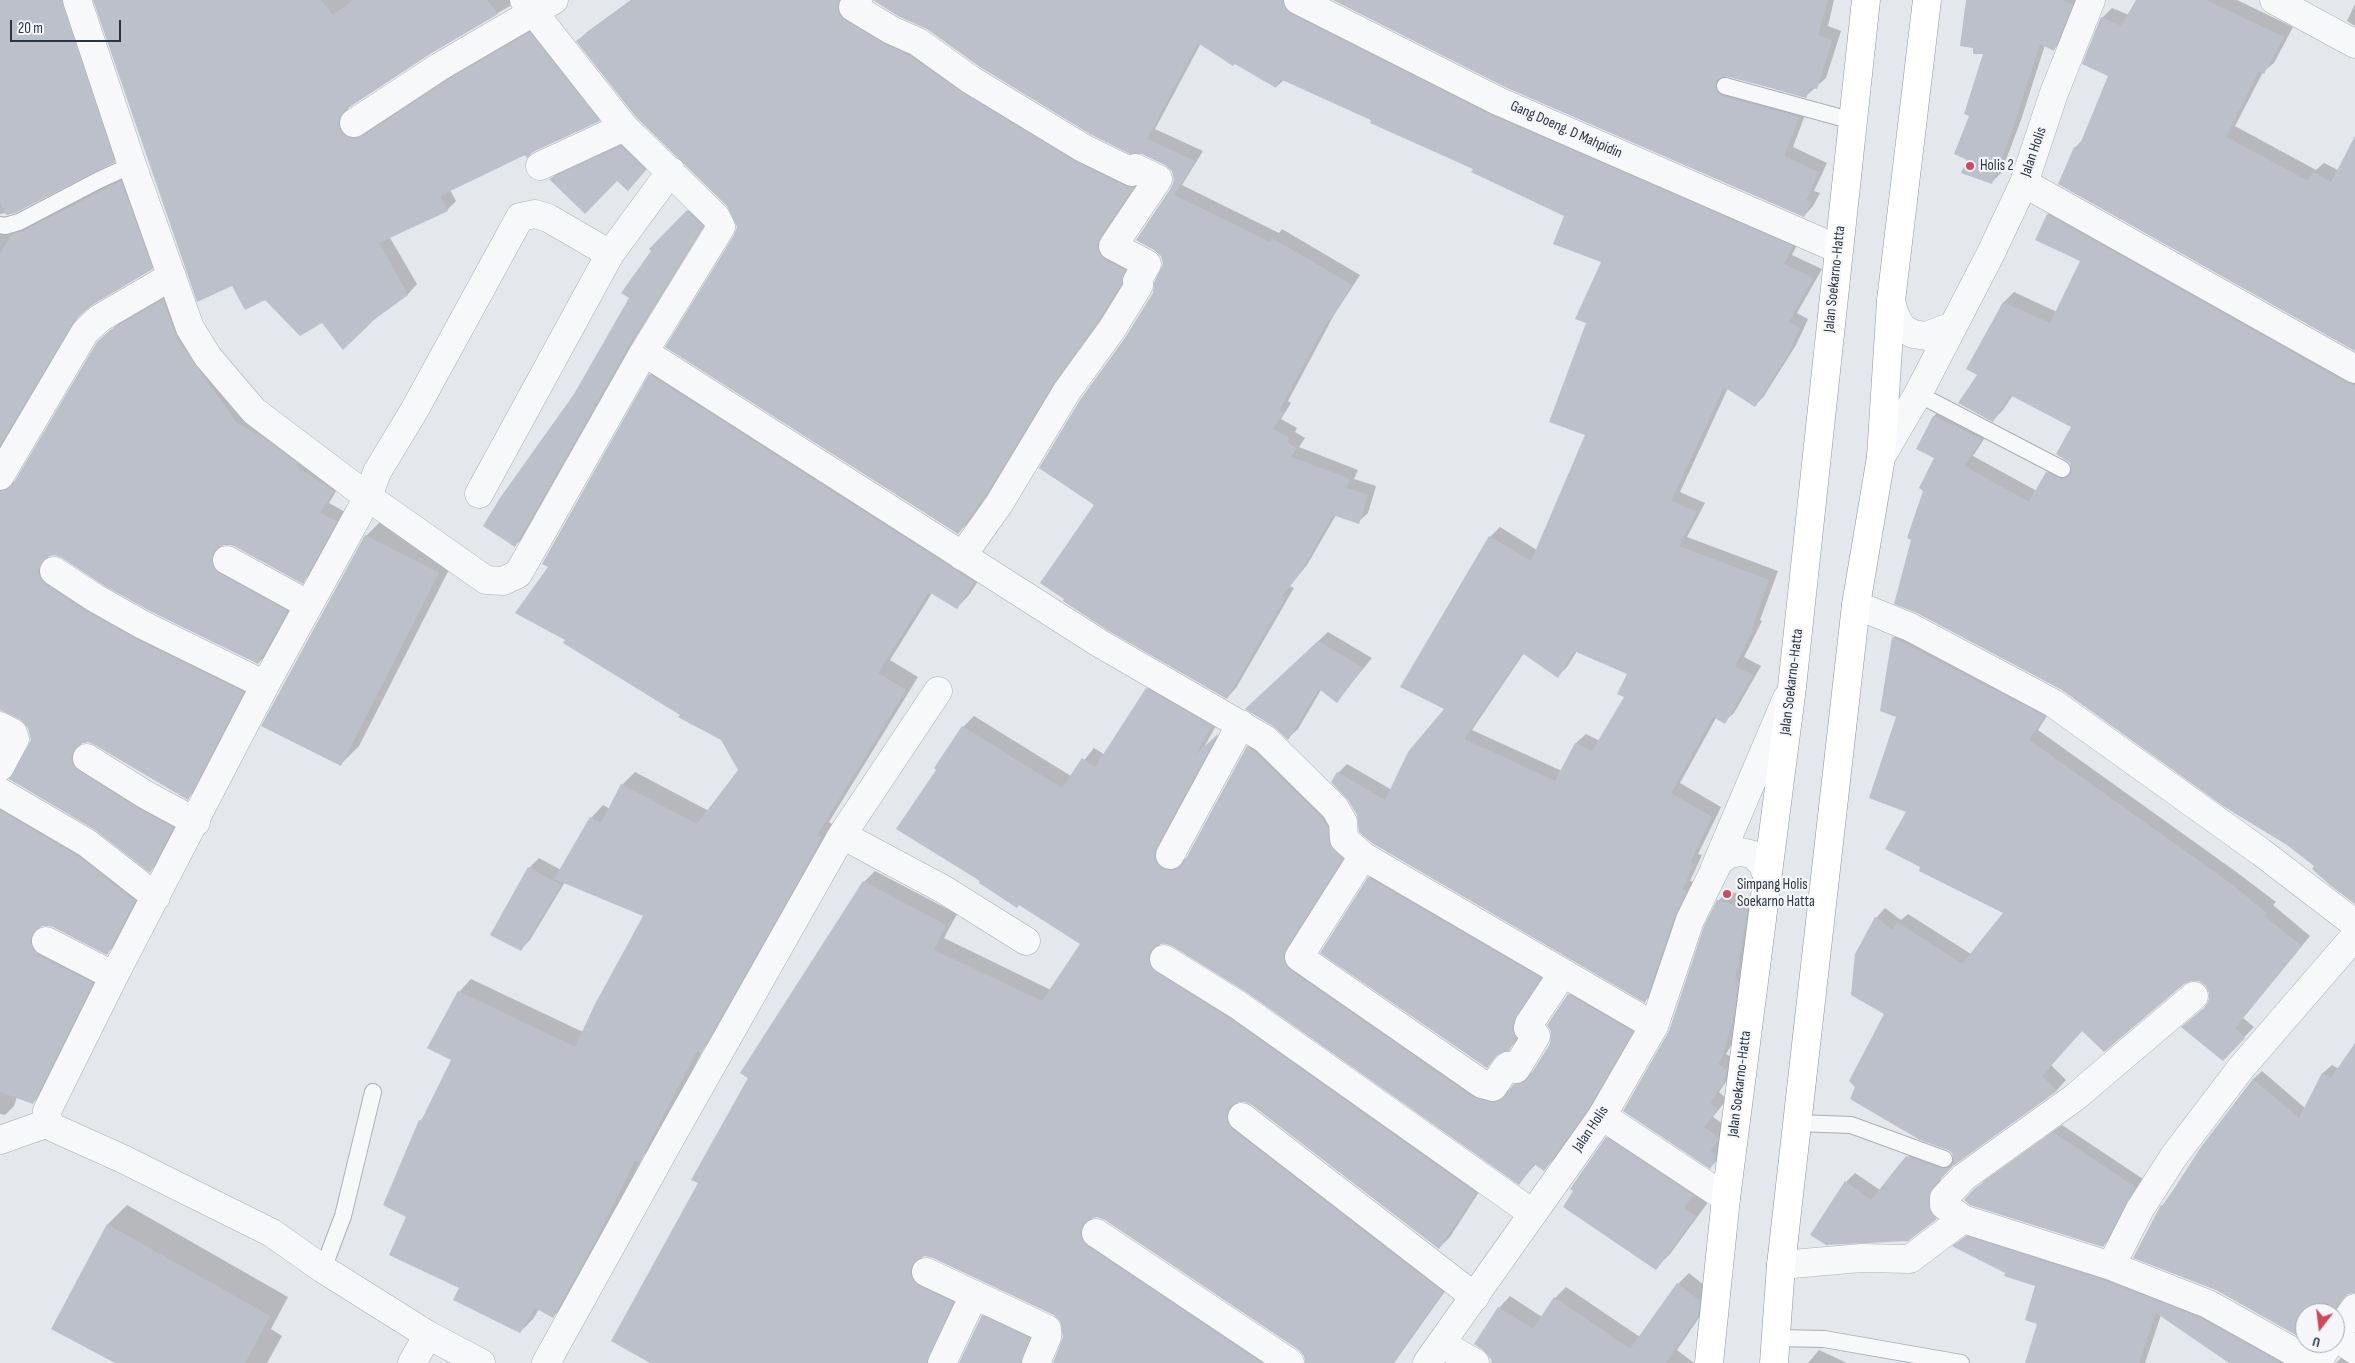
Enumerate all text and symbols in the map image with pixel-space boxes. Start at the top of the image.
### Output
scale bar [12,10,124,42]
text: 20 m [18,19,43,38]
street label: Gang Doeng. D Mahpidin [1507,97,1625,163]
street label: Jalan Holis [2017,125,2051,179]
place label: Holis 2 [1980,157,2014,175]
marker: Holis 2 [1964,160,1976,172]
street label: Jalan Soekarno-Hatta [1820,225,1850,333]
street label: Jalan Soekarno-Hatta [1777,628,1807,736]
place label: Simpang Holis Soekarno Hatta [1737,876,1815,911]
marker: Simpang Holis Soekarno Hatta [1721,888,1733,900]
street label: Jalan Soekarno-Hatta [1725,1030,1755,1138]
street label: Jalan Holis [1569,1103,1613,1155]
north arrow [2295,1303,2345,1353]
text: U [2311,1333,2322,1351]

